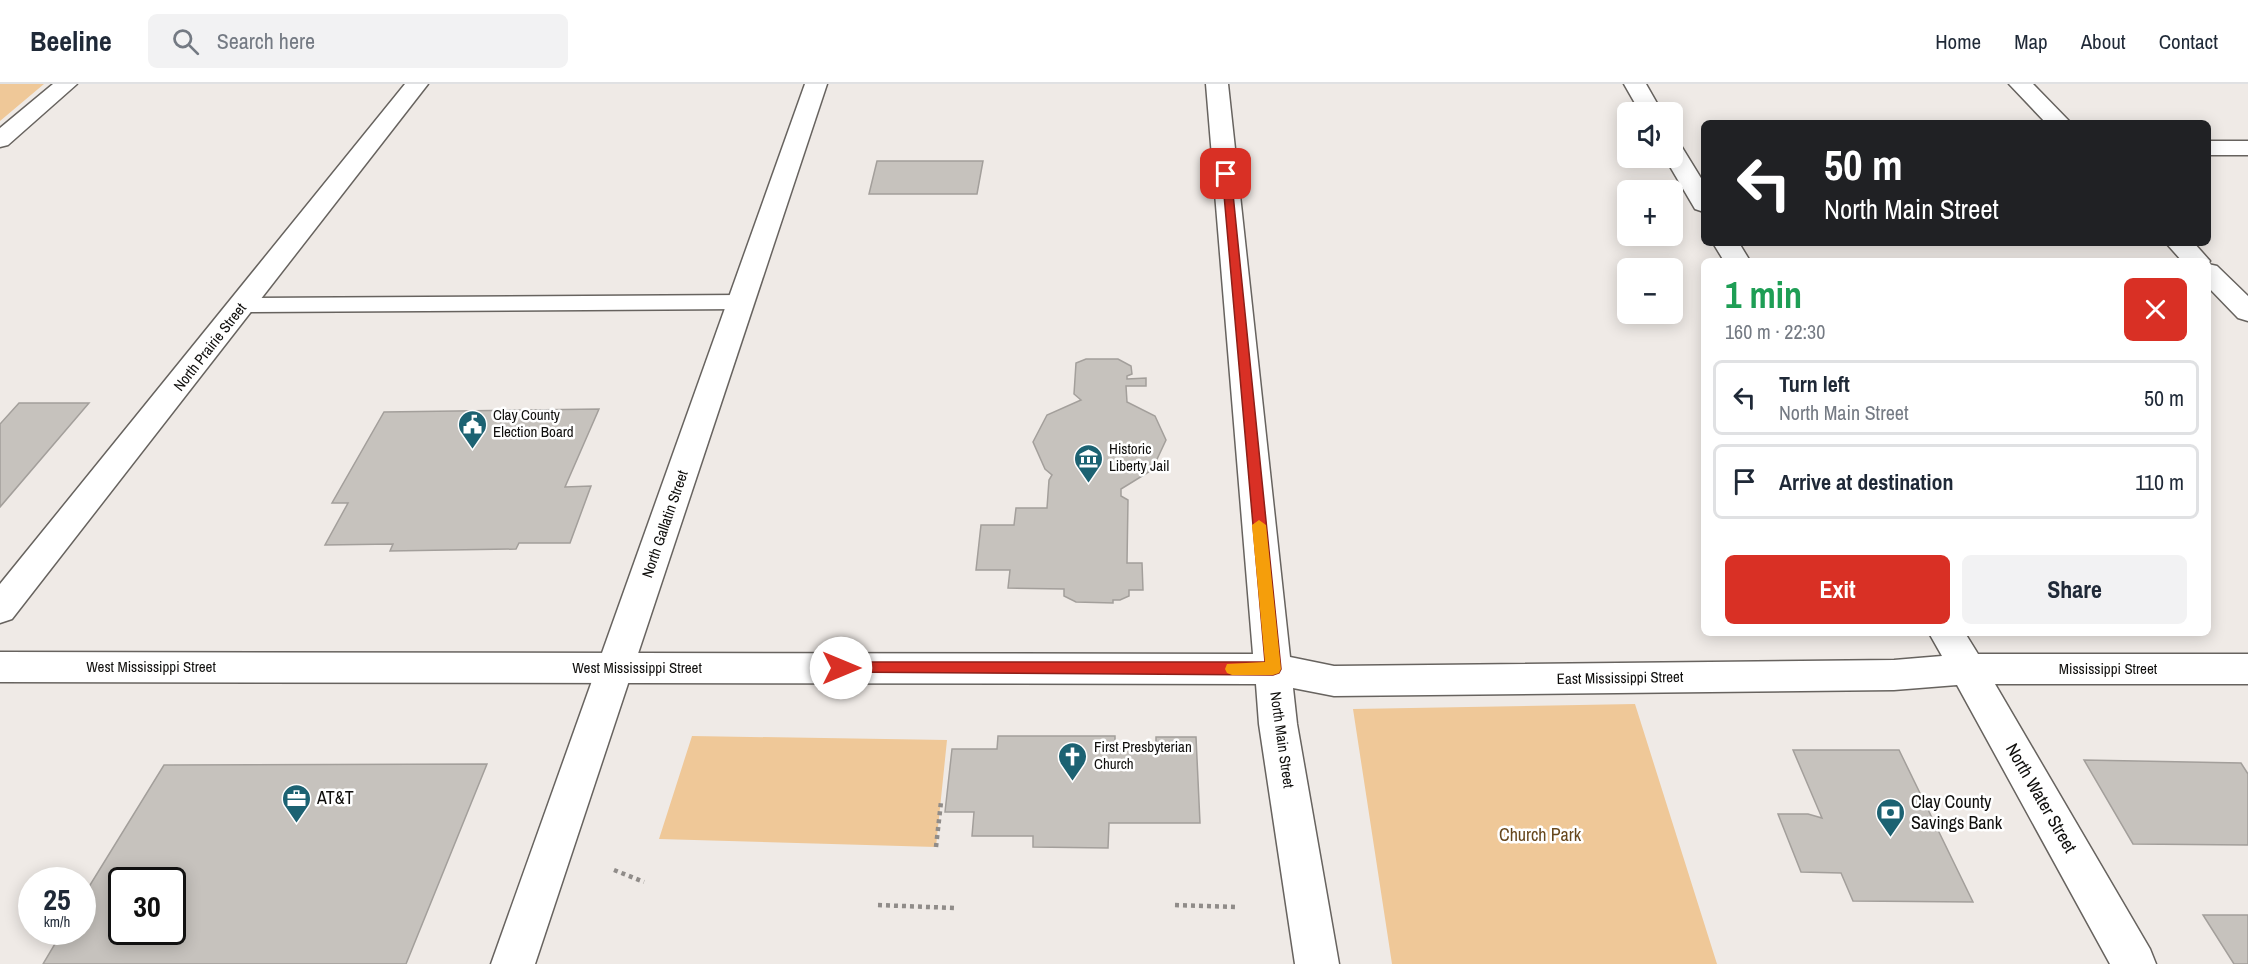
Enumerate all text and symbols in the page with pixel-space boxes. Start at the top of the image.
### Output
search box [148,14,568,68]
text: Beeline [30,22,112,60]
icon: search [169,25,202,58]
text: Search here [217,26,315,56]
text: Home [1935,27,1981,56]
text: Map [2014,27,2048,56]
text: About [2081,27,2126,56]
text: Contact [2159,27,2218,56]
map controls [1617,102,1683,324]
button: sound [1617,102,1683,168]
text: 50 m [1824,137,1903,193]
icon: left [1725,144,1803,222]
pin [1200,148,1251,199]
icon: arrive [1209,157,1242,190]
button: + [1617,180,1683,246]
text: North Main Street [1824,191,1999,227]
button: − [1617,258,1683,324]
text: 1 min [1725,271,1802,319]
button: close [2124,278,2187,341]
street label: North Prairie Street [168,298,251,395]
text: 160 m · 22:30 [1725,318,1825,345]
text: Turn left [1779,369,1850,399]
icon: left [1728,381,1761,414]
text: 50 m [2144,383,2184,413]
text: North Main Street [1779,399,1908,426]
place label: Clay County Election Board [493,404,574,442]
public building icon: Clay County Election Board [456,408,488,450]
place label: Historic Liberty Jail [1109,438,1169,476]
museum icon: Historic Liberty Jail [1072,442,1104,484]
icon: arrive [1728,465,1761,498]
street label: North Gallatin Street [636,467,693,580]
text: Arrive at destination [1779,467,1953,497]
text: 110 m [2135,467,2184,497]
button: Exit [1725,555,1950,624]
button: Share [1962,555,2187,624]
position arrow [809,636,873,700]
street label: West Mississippi Street [86,656,216,677]
street label: West Mississippi Street [572,657,702,678]
street label: Mississippi Street [2059,658,2158,679]
street label: East Mississippi Street [1557,666,1684,689]
street label: North Main Street [1265,690,1300,790]
place label: First Presbyterian Church [1094,736,1192,774]
street label: North Water Street [2000,738,2083,857]
church icon: First Presbyterian Church [1057,740,1089,782]
office icon: AT&T [280,782,312,824]
place label: AT&T [316,785,354,810]
place label: Clay County Savings Bank [1911,789,2003,835]
bank icon: Clay County Savings Bank [1874,796,1906,838]
park label: Church Park [1499,822,1582,847]
speed limit sign: 30 [108,867,186,945]
text: 25 [43,879,71,919]
text: km/h [44,911,70,932]

